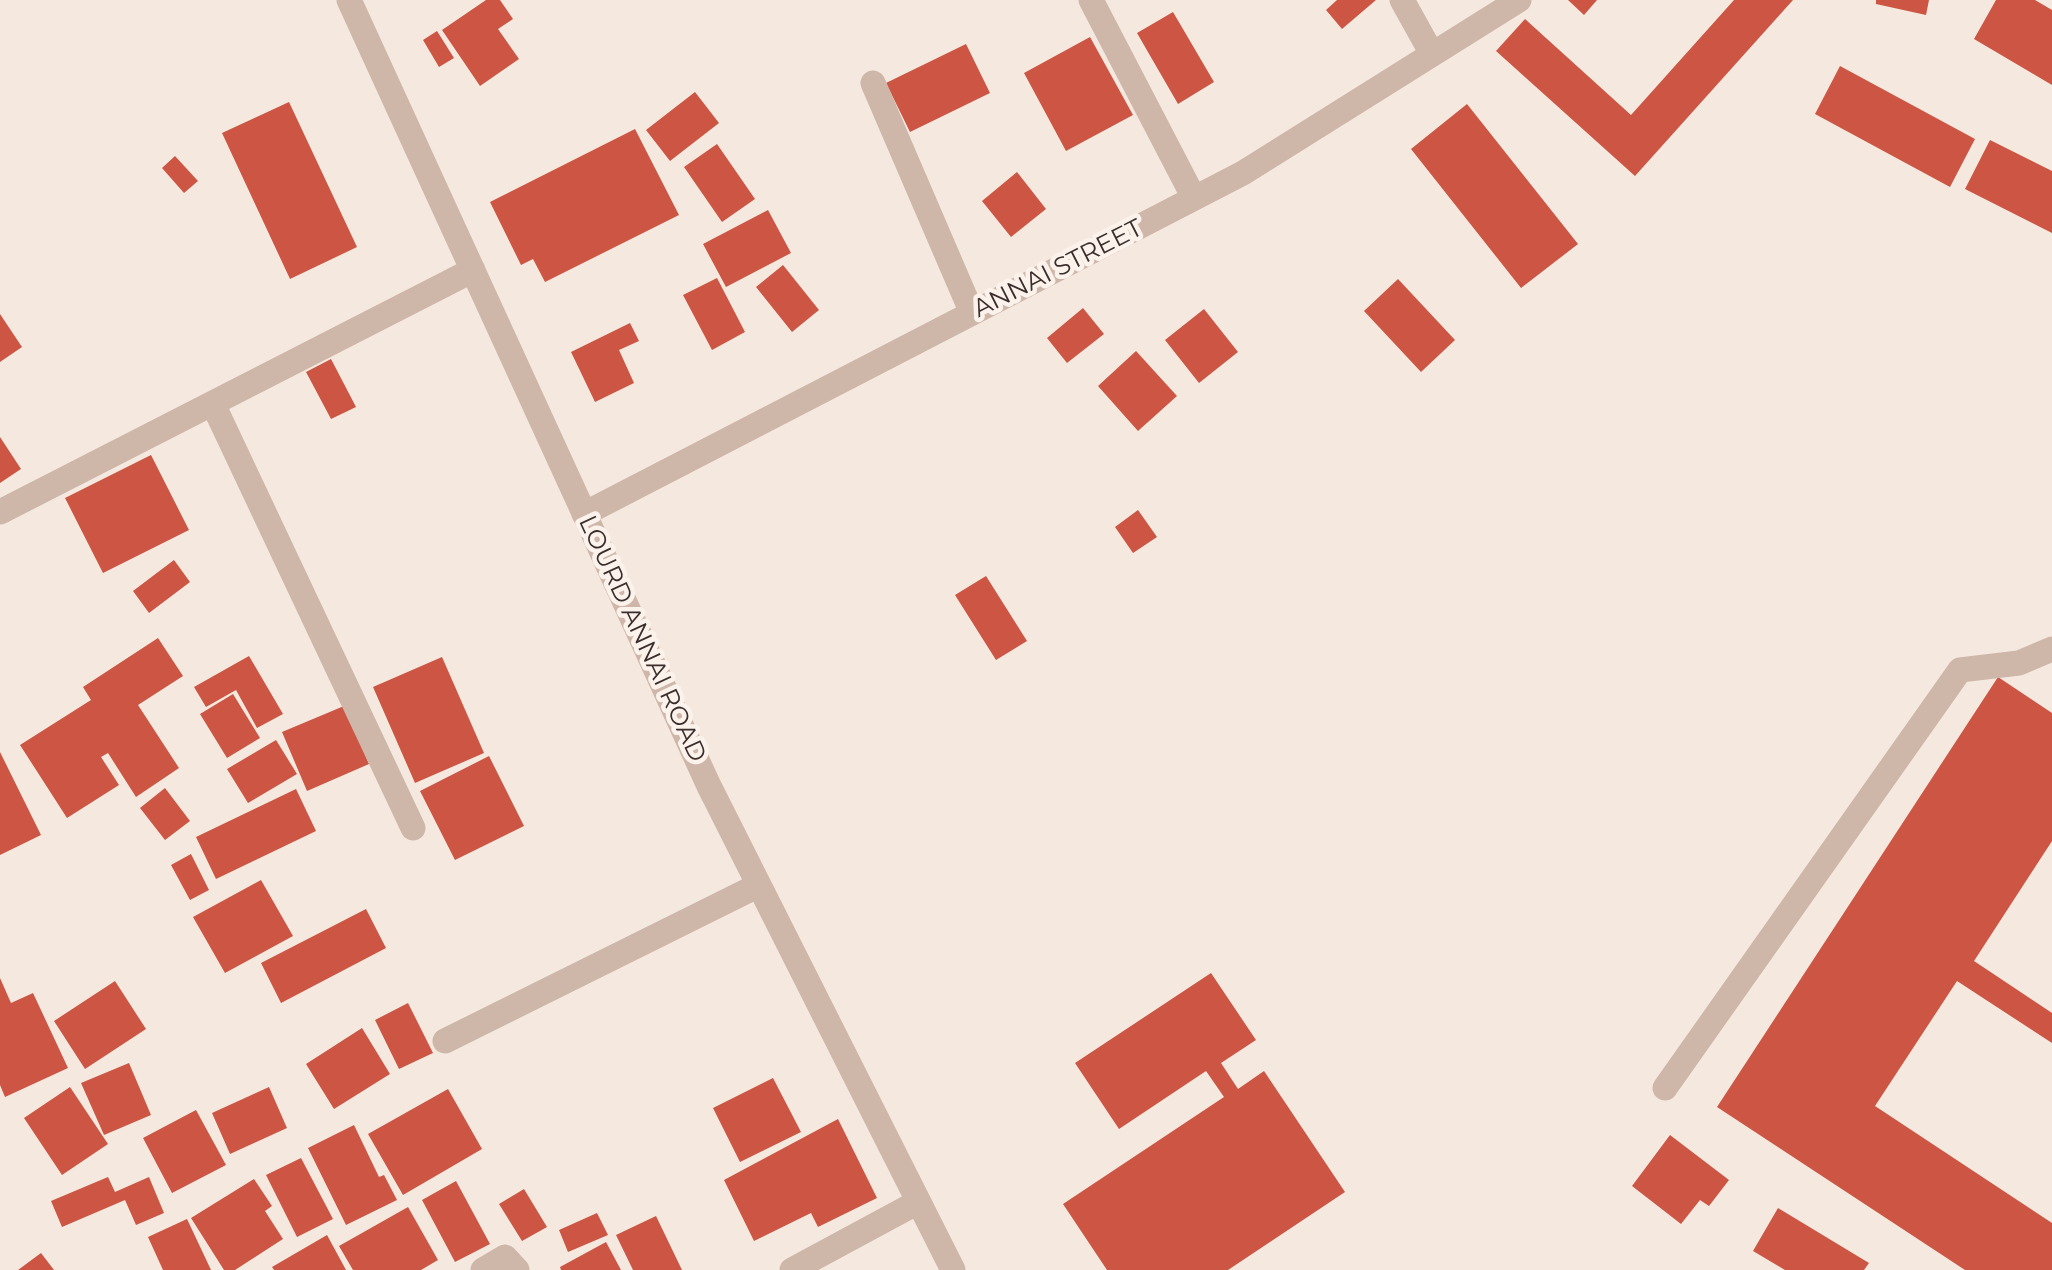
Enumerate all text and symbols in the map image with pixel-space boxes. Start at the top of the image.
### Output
street label: ANNAI STREET [968,213,1148,325]
street label: LOURD ANNAI ROAD [572,511,712,767]

